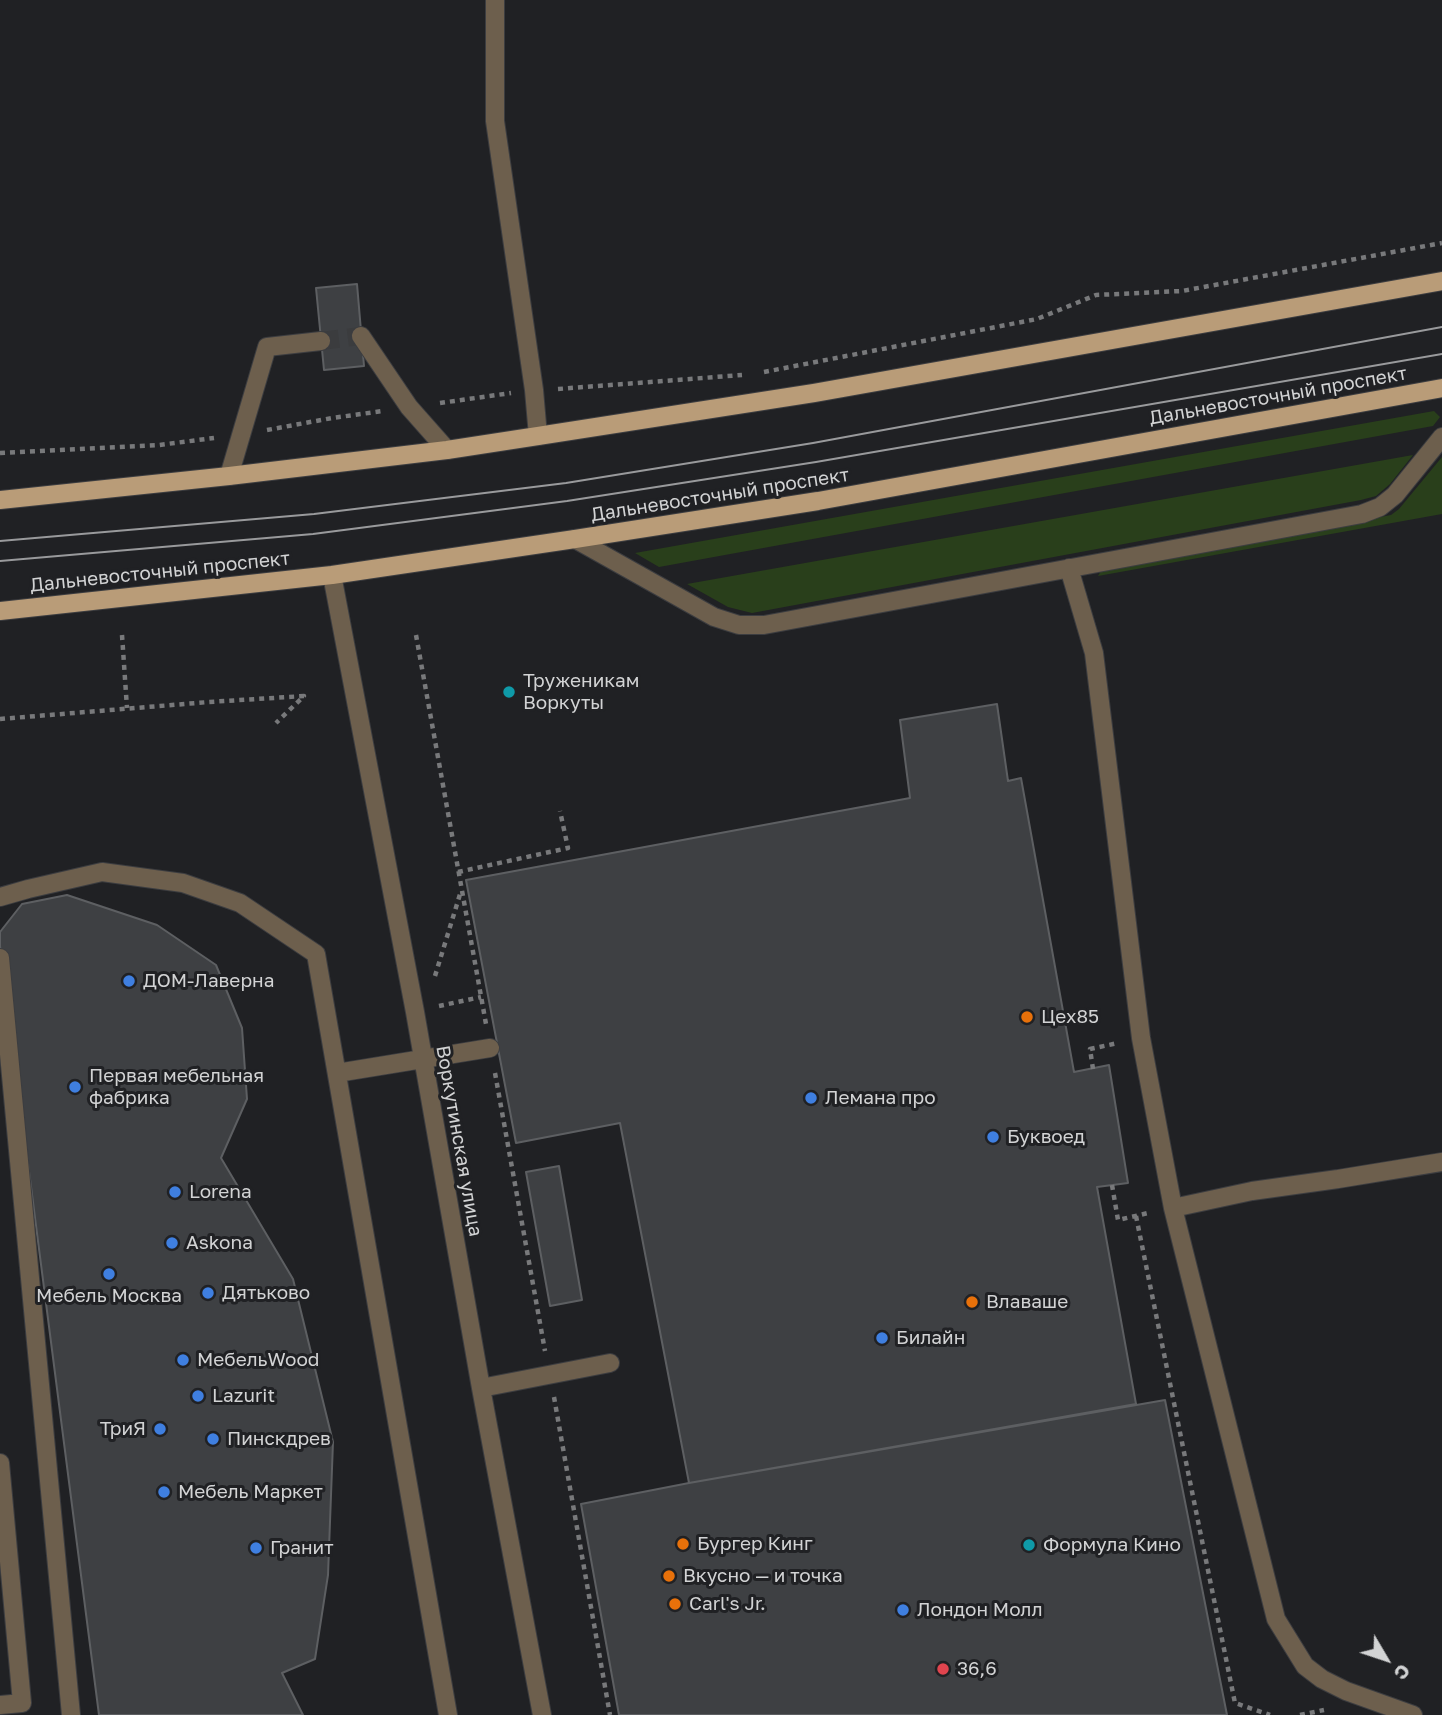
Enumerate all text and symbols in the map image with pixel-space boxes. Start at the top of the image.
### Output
street label: Дальневосточный проспект [1147,362,1409,430]
street label: Дальневосточный проспект [589,463,851,527]
street label: Дальневосточный проспект [29,547,291,597]
place label: Труженикам Воркуты [523,670,639,714]
marker: Труженикам Воркуты [501,684,517,700]
place label: ДОМ-Лаверна [143,970,274,992]
marker: ДОМ-Лаверна [121,973,137,989]
place label: Цех85 [1041,1006,1099,1028]
marker: Цех85 [1019,1009,1035,1025]
street label: Воркутинская улица [431,1044,487,1238]
place label: Первая мебельная фабрика [89,1065,264,1109]
marker: Первая мебельная фабрика [67,1079,83,1095]
place label: Лемана про [825,1087,936,1109]
marker: Лемана про [803,1090,819,1106]
place label: Буквоед [1007,1126,1085,1148]
marker: Буквоед [985,1129,1001,1145]
place label: Lorena [189,1181,252,1203]
marker: Lorena [167,1184,183,1200]
place label: Askona [186,1232,253,1254]
marker: Askona [164,1235,180,1251]
marker: Мебель Москва [101,1266,117,1282]
place label: Дятьково [222,1282,310,1304]
place label: Мебель Москва [36,1285,182,1307]
marker: Дятьково [200,1285,216,1301]
place label: Влаваше [986,1291,1068,1313]
marker: Влаваше [964,1294,980,1310]
place label: Билайн [896,1327,965,1349]
marker: Билайн [874,1330,890,1346]
place label: МебельWood [197,1349,320,1371]
marker: МебельWood [175,1352,191,1368]
place label: Lazurit [212,1385,275,1407]
marker: Lazurit [190,1388,206,1404]
place label: ТриЯ [100,1418,146,1440]
marker: ТриЯ [152,1421,168,1437]
place label: Пинскдрев [227,1428,331,1450]
marker: Пинскдрев [205,1431,221,1447]
place label: Мебель Маркет [178,1481,323,1503]
marker: Мебель Маркет [156,1484,172,1500]
place label: Бургер Кинг [697,1533,813,1555]
place label: Формула Кино [1043,1534,1181,1556]
marker: Бургер Кинг [675,1536,691,1552]
place label: Гранит [270,1537,333,1559]
marker: Формула Кино [1021,1537,1037,1553]
marker: Гранит [248,1540,264,1556]
place label: Вкусно — и точка [683,1565,843,1587]
marker: Вкусно — и точка [661,1568,677,1584]
place label: Carl's Jr. [689,1593,766,1615]
marker: Carl's Jr. [667,1596,683,1612]
place label: Лондон Молл [917,1599,1043,1621]
marker: Лондон Молл [895,1602,911,1618]
north arrow [1351,1624,1421,1694]
place label: 36,6 [957,1658,997,1680]
text: С [1390,1660,1416,1685]
marker: 36,6 [935,1661,951,1677]

